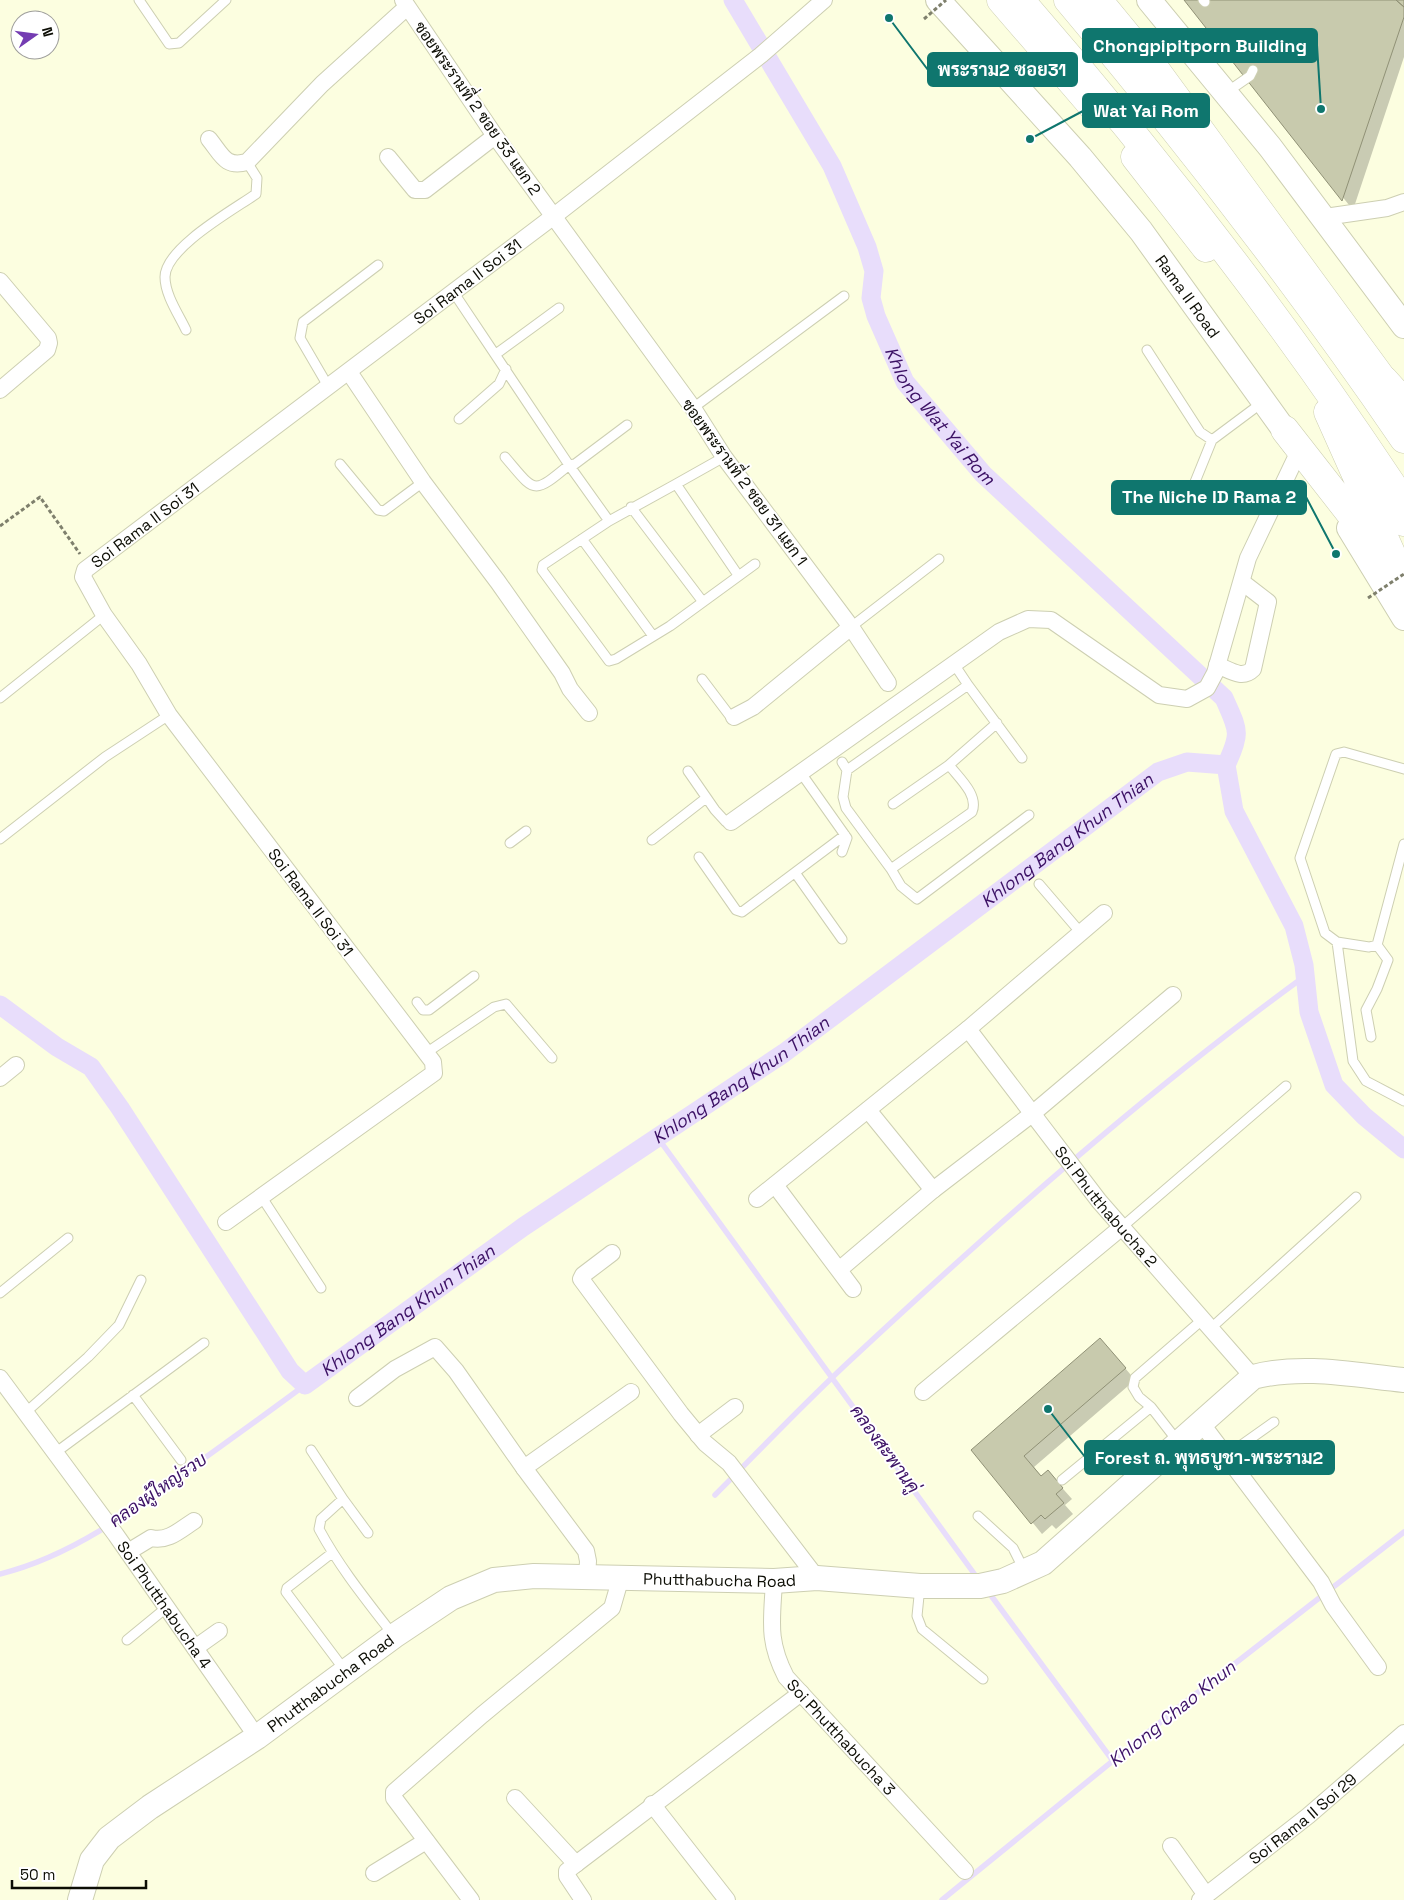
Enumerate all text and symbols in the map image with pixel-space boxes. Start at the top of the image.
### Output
north arrow [10,10,60,60]
street label: ซอยพระรามที่ 2 ซอย 33 แยก 2 [410,15,549,199]
text: N [38,25,57,39]
callout: Chongpipitporn Building [1083,29,1317,62]
text: Chongpipitporn Building [1093,34,1307,57]
callout: พระราม2 ซอย31 [928,53,1077,86]
text: พระราม2 ซอย31 [937,58,1067,81]
callout: Wat Yai Rom [1083,94,1209,127]
text: Wat Yai Rom [1093,99,1199,122]
street label: Soi Rama II Soi 31 [409,234,526,329]
street label: Rama II Road [1151,251,1225,342]
water label: Khlong Wat Yai Rom [880,343,1000,490]
street label: ซอยพระรามที่ 2 ซอย 31 แยก 1 [677,392,815,570]
street label: Soi Rama II Soi 31 [87,478,203,573]
callout: The Niche ID Rama 2 [1112,481,1306,514]
text: The Niche ID Rama 2 [1122,485,1296,508]
water label: Khlong Bang Khun Thian [976,767,1158,912]
street label: Soi Rama II Soi 31 [263,844,358,960]
water label: Khlong Bang Khun Thian [648,1010,834,1149]
street label: Soi Phutthabucha 2 [1050,1142,1162,1272]
water label: Khlong Bang Khun Thian [316,1239,500,1381]
water label: คลองสะพานคู่ [844,1400,926,1499]
callout: Forest ถ. พุทธบูชา-พระราม2 [1085,1441,1334,1474]
water label: คลองผู้ใหญ่รวบ [104,1446,213,1533]
text: Forest ถ. พุทธบูชา-พระราม2 [1095,1446,1324,1472]
street label: Soi Phutthabucha 4 [112,1537,216,1673]
street label: Phutthabucha Road [643,1568,797,1592]
street label: Phutthabucha Road [263,1630,398,1737]
water label: Khlong Chao Khun [1103,1655,1241,1772]
street label: Soi Phutthabucha 3 [782,1675,900,1800]
street label: Soi Rama II Soi 29 [1245,1769,1361,1869]
scale bar [12,1858,146,1890]
text: 50 m [20,1865,55,1884]

